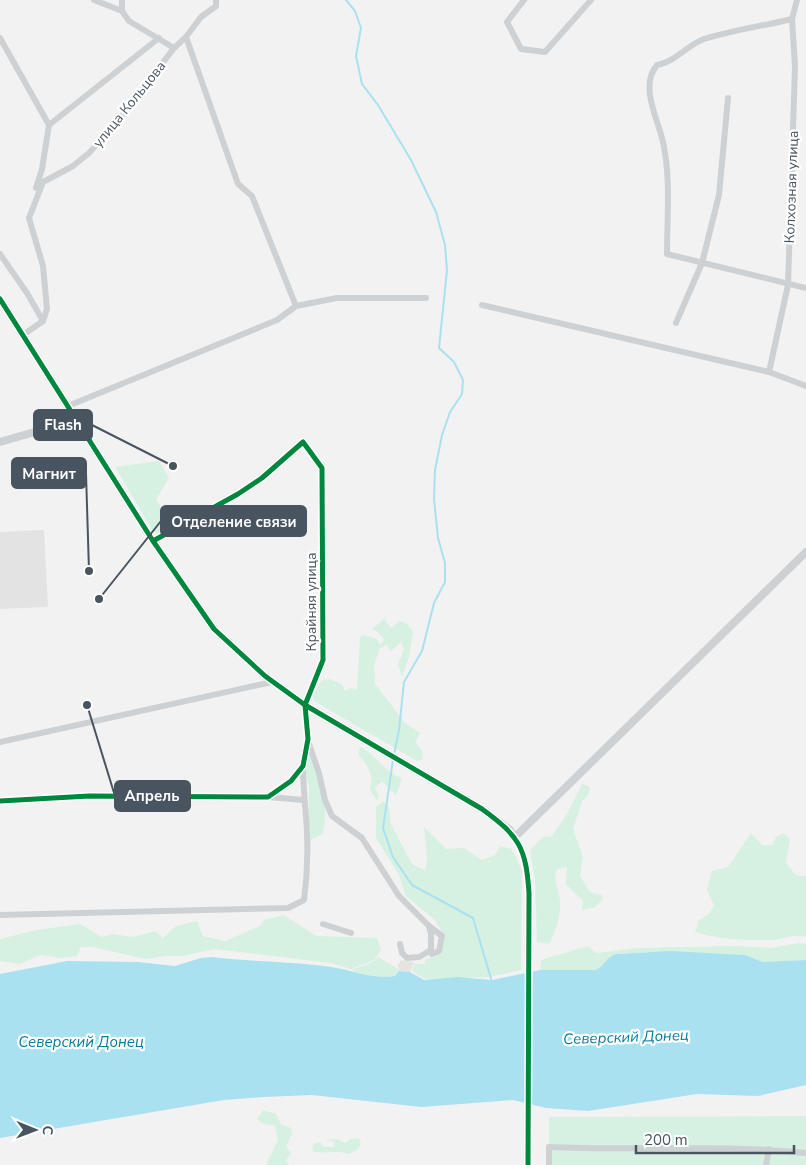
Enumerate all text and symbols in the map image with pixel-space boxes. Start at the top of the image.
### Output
street label: улица Кольцова [89,57,170,152]
street label: Колхозная улица [780,130,803,244]
callout: Flash [34,410,92,440]
text: Flash [44,415,82,435]
callout: Магнит [12,458,86,488]
text: Магнит [22,464,76,484]
callout: Отделение связи [161,506,306,536]
text: Отделение связи [171,512,297,532]
street label: Крайняя улица [302,553,321,651]
callout: Апрель [115,781,190,811]
text: Апрель [124,786,180,806]
water label: Северский Донец [563,1025,689,1049]
water label: Северский Донец [18,1032,144,1052]
north arrow [10,1105,60,1155]
scale bar [636,1122,794,1154]
text: С [38,1125,57,1136]
text: 200 m [644,1130,688,1150]

